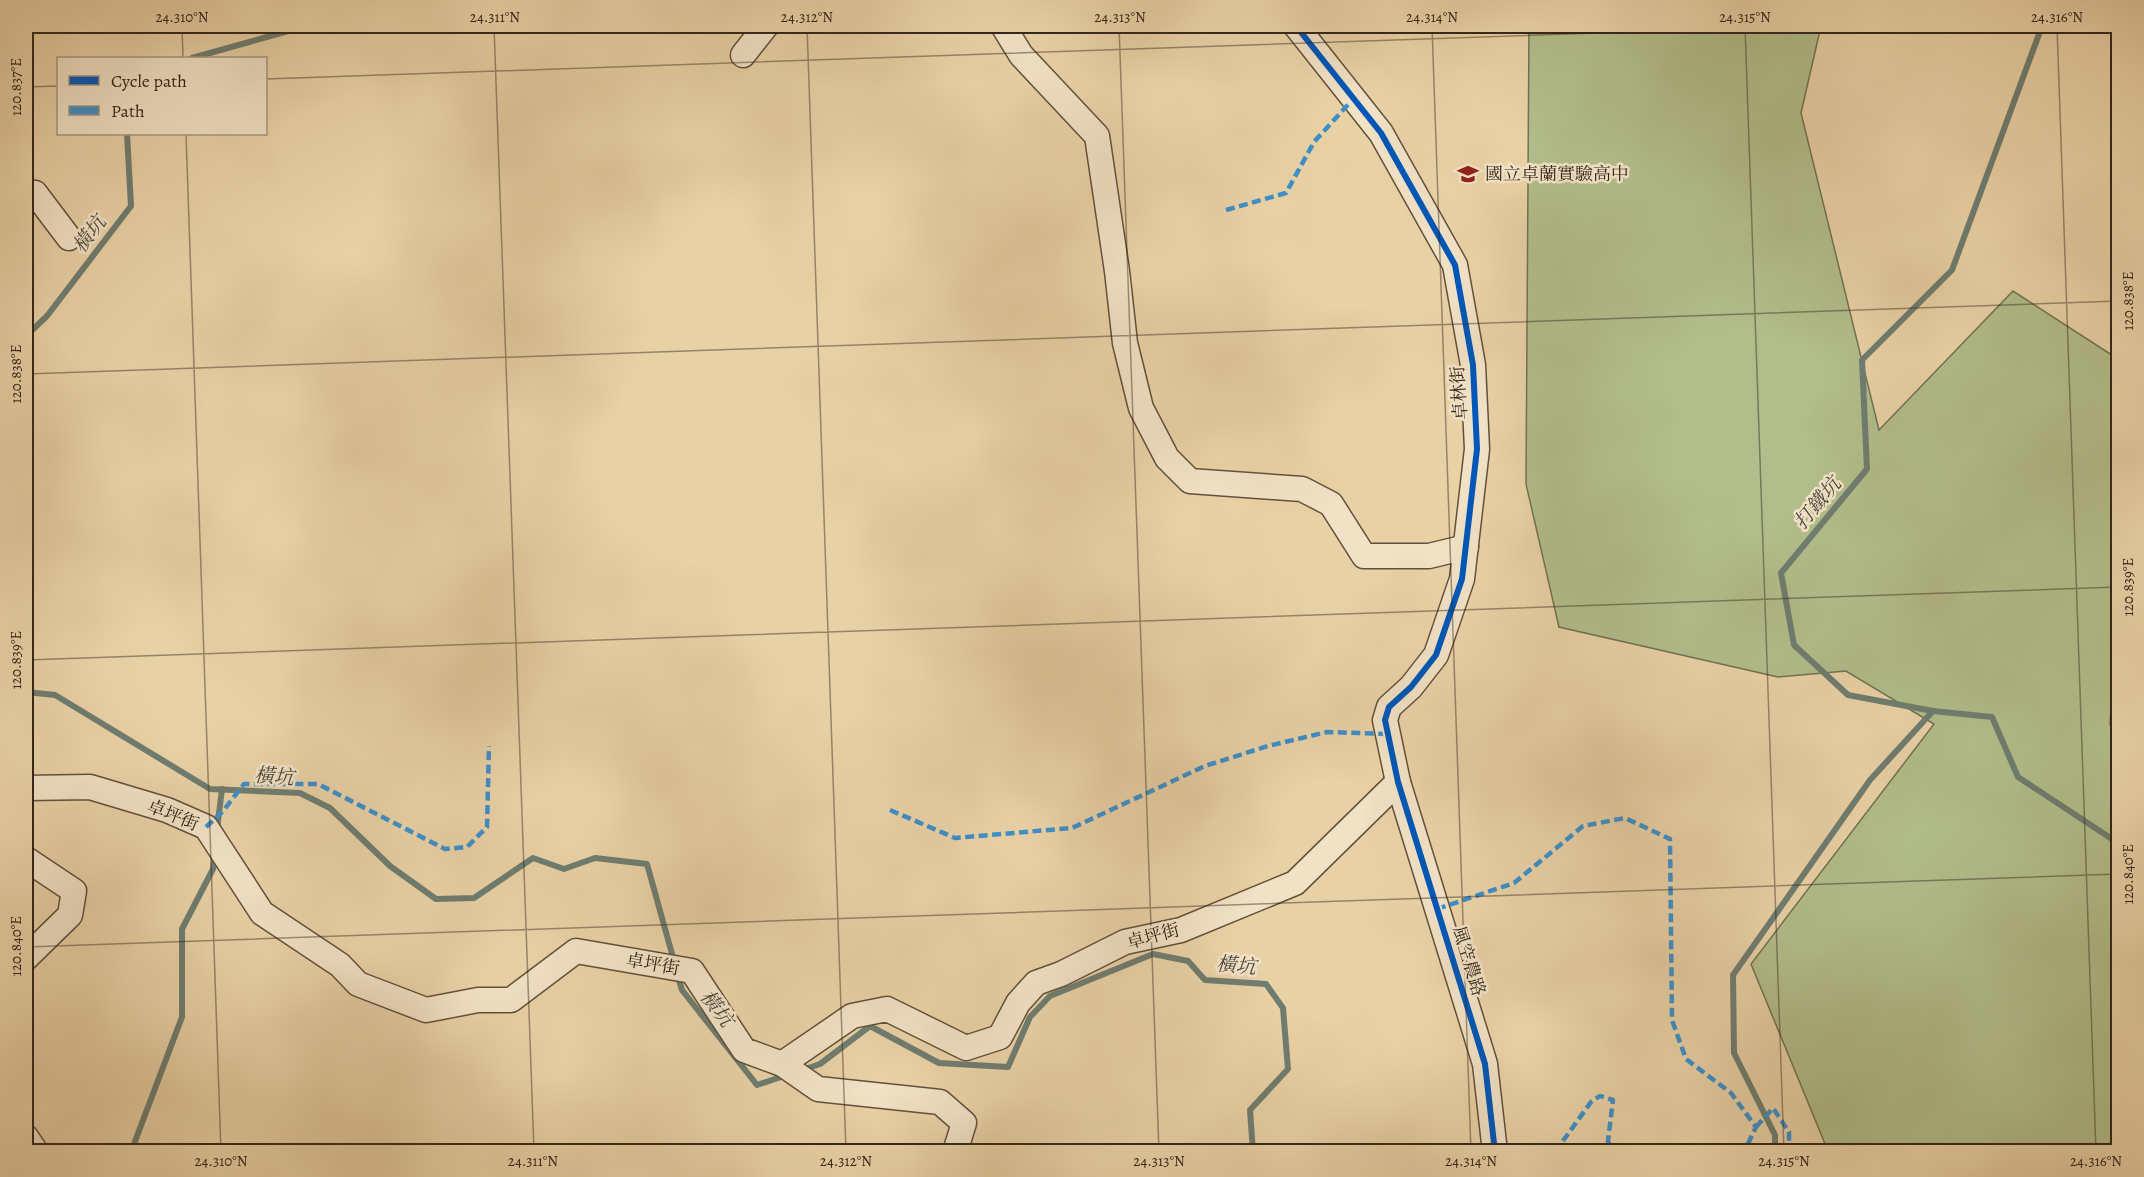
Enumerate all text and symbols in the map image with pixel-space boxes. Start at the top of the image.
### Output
text: 24.310°N [155,7,209,27]
text: 24.311°N [470,7,520,27]
text: 24.312°N [781,7,833,27]
text: 24.313°N [1094,7,1146,27]
text: 24.314°N [1406,7,1458,27]
text: 24.315°N [1719,7,1771,27]
text: 24.316°N [2031,7,2083,27]
legend [57,57,267,135]
text: 120.837°E [6,58,26,116]
text: Cycle path [111,69,187,93]
text: Path [111,99,145,123]
school or university icon: 國立卓蘭實驗高中 [1456,162,1480,186]
place label: 國立卓蘭實驗高中 [1485,162,1629,186]
water label: 橫坑 [67,208,114,258]
text: 120.838°E [2118,271,2138,331]
text: 120.838°E [6,344,26,404]
street label: 卓林街 [1445,365,1473,421]
water label: 打鐵坑 [1788,469,1849,535]
text: 120.839°E [2118,558,2138,616]
text: 120.839°E [6,631,26,689]
water label: 橫坑 [253,762,298,792]
street label: 卓坪街 [143,794,203,836]
text: 120.840°E [2118,844,2138,904]
text: 120.840°E [6,916,26,976]
street label: 卓坪街 [1124,917,1182,955]
street label: 風空農路 [1447,923,1491,999]
street label: 卓坪街 [624,947,682,981]
water label: 橫坑 [1215,950,1260,981]
water label: 橫坑 [694,984,741,1035]
text: 24.310°N [194,1151,248,1171]
text: 24.311°N [508,1151,558,1171]
text: 24.312°N [820,1151,872,1171]
text: 24.313°N [1133,1151,1185,1171]
text: 24.314°N [1445,1151,1497,1171]
text: 24.315°N [1758,1151,1810,1171]
text: 24.316°N [2070,1151,2122,1171]

